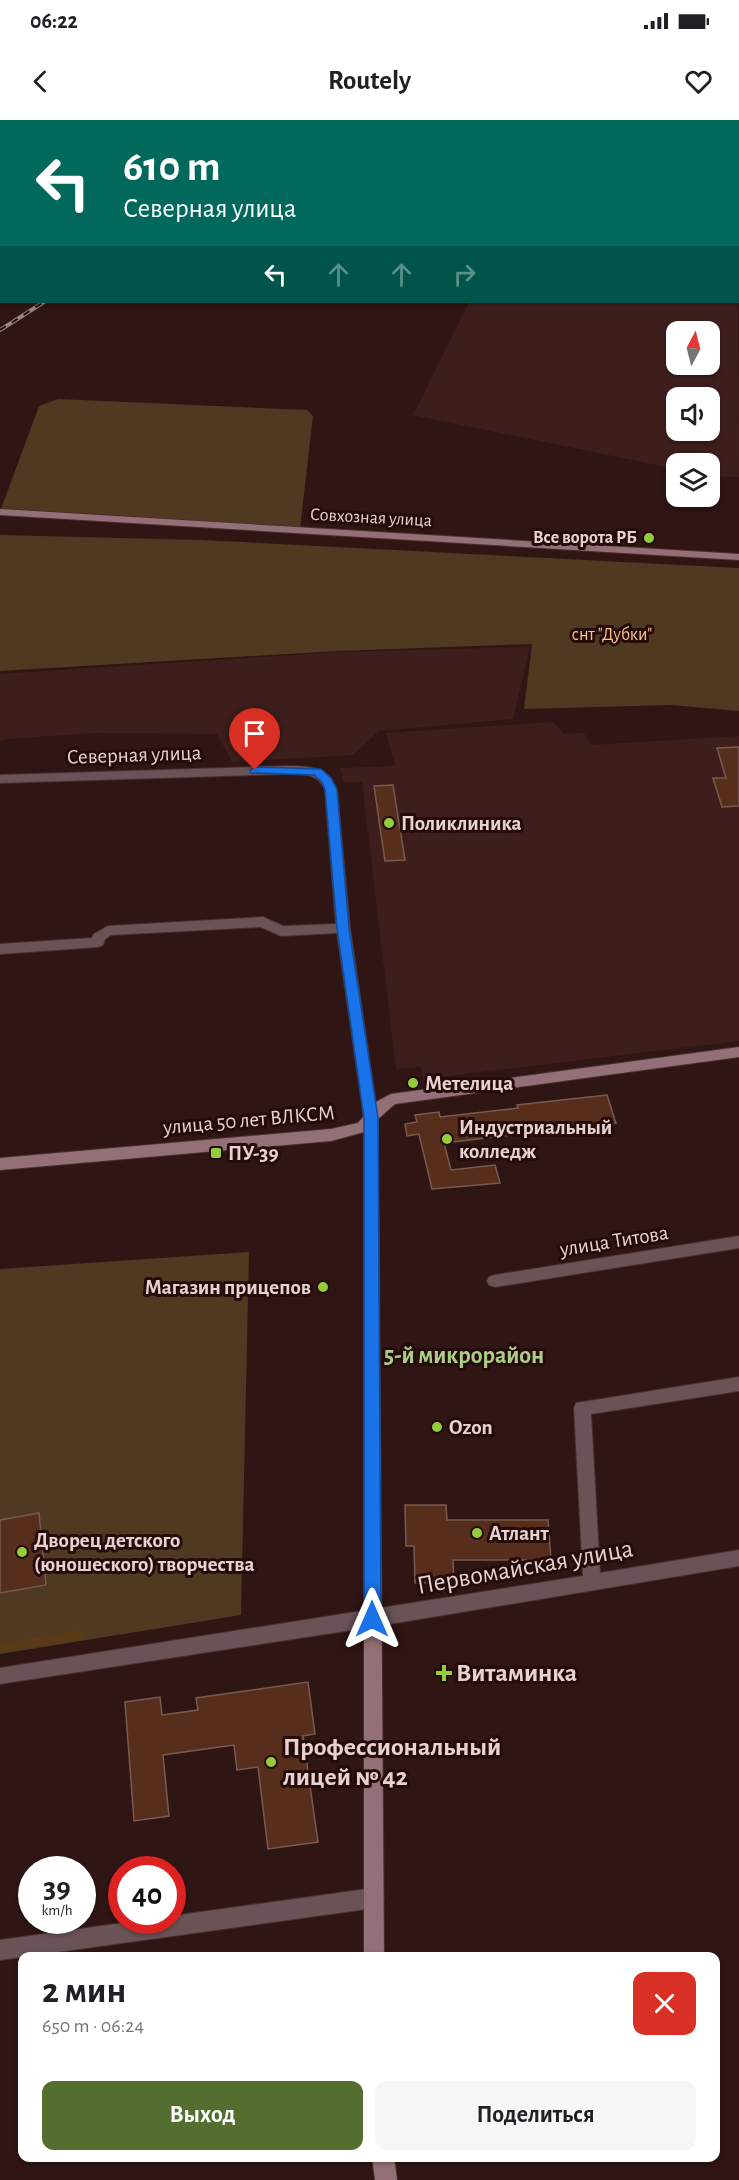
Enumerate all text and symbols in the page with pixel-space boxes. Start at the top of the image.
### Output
text: 06:22 [30,10,78,32]
icon: back [24,65,57,98]
icon: heart [682,65,715,98]
text: Routely [328,67,411,94]
icon: left [24,144,102,222]
text: 610 m [123,146,221,188]
text: Северная улица [123,195,296,222]
icon: left [259,258,292,291]
icon: ahead [322,258,355,291]
icon: ahead [385,258,418,291]
icon: right [448,258,481,291]
north arrow [666,321,720,375]
map controls [666,321,720,507]
button: sound [666,387,720,441]
button: layers [666,453,720,507]
street label: Совхозная улица [310,506,432,530]
place label: Все ворота РБ [533,529,637,547]
marker: Все ворота РБ [642,531,656,545]
park label: снт "Дубки" [572,625,652,644]
pin [229,708,280,770]
icon: arrive [238,717,271,750]
street label: Северная улица [66,742,202,768]
place label: Поликлиника [401,813,522,834]
marker: Поликлиника [382,816,396,830]
place label: Метелица [425,1073,513,1094]
marker: Метелица [406,1076,420,1090]
street label: улица 50 лет ВЛКСМ [161,1102,336,1138]
place label: Индустриальный колледж [459,1117,612,1162]
marker: Индустриальный колледж [440,1132,454,1146]
place label: ПУ-39 [228,1143,279,1164]
marker: ПУ-39 [209,1146,223,1160]
street label: улица Титова [557,1222,670,1260]
place label: Магазин прицепов [145,1277,311,1298]
marker: Магазин прицепов [316,1280,330,1294]
district label: 5-й микрорайон [384,1344,544,1368]
place label: Ozon [449,1417,493,1438]
marker: Ozon [430,1420,444,1434]
place label: Атлант [489,1523,549,1544]
marker: Атлант [470,1526,484,1540]
place label: Дворец детского (юношеского) творчества [34,1530,254,1575]
street label: Первомайская улица [415,1535,635,1599]
marker: Дворец детского (юношеского) творчества [15,1545,29,1559]
position arrow [340,1587,404,1651]
place label: Витаминка [456,1660,577,1686]
marker: Витаминка [437,1666,451,1680]
place label: Профессиональный лицей № 42 [283,1734,501,1790]
marker: Профессиональный лицей № 42 [264,1755,278,1769]
speed limit sign: 40 [108,1856,186,1934]
text: 39 [43,1873,71,1903]
text: km/h [42,1903,72,1918]
button: close [633,1972,696,2035]
text: 2 мин [42,1973,126,2009]
text: 650 m · 06:24 [42,2016,144,2036]
button: Выход [42,2081,363,2150]
button: Поделиться [375,2081,696,2150]

